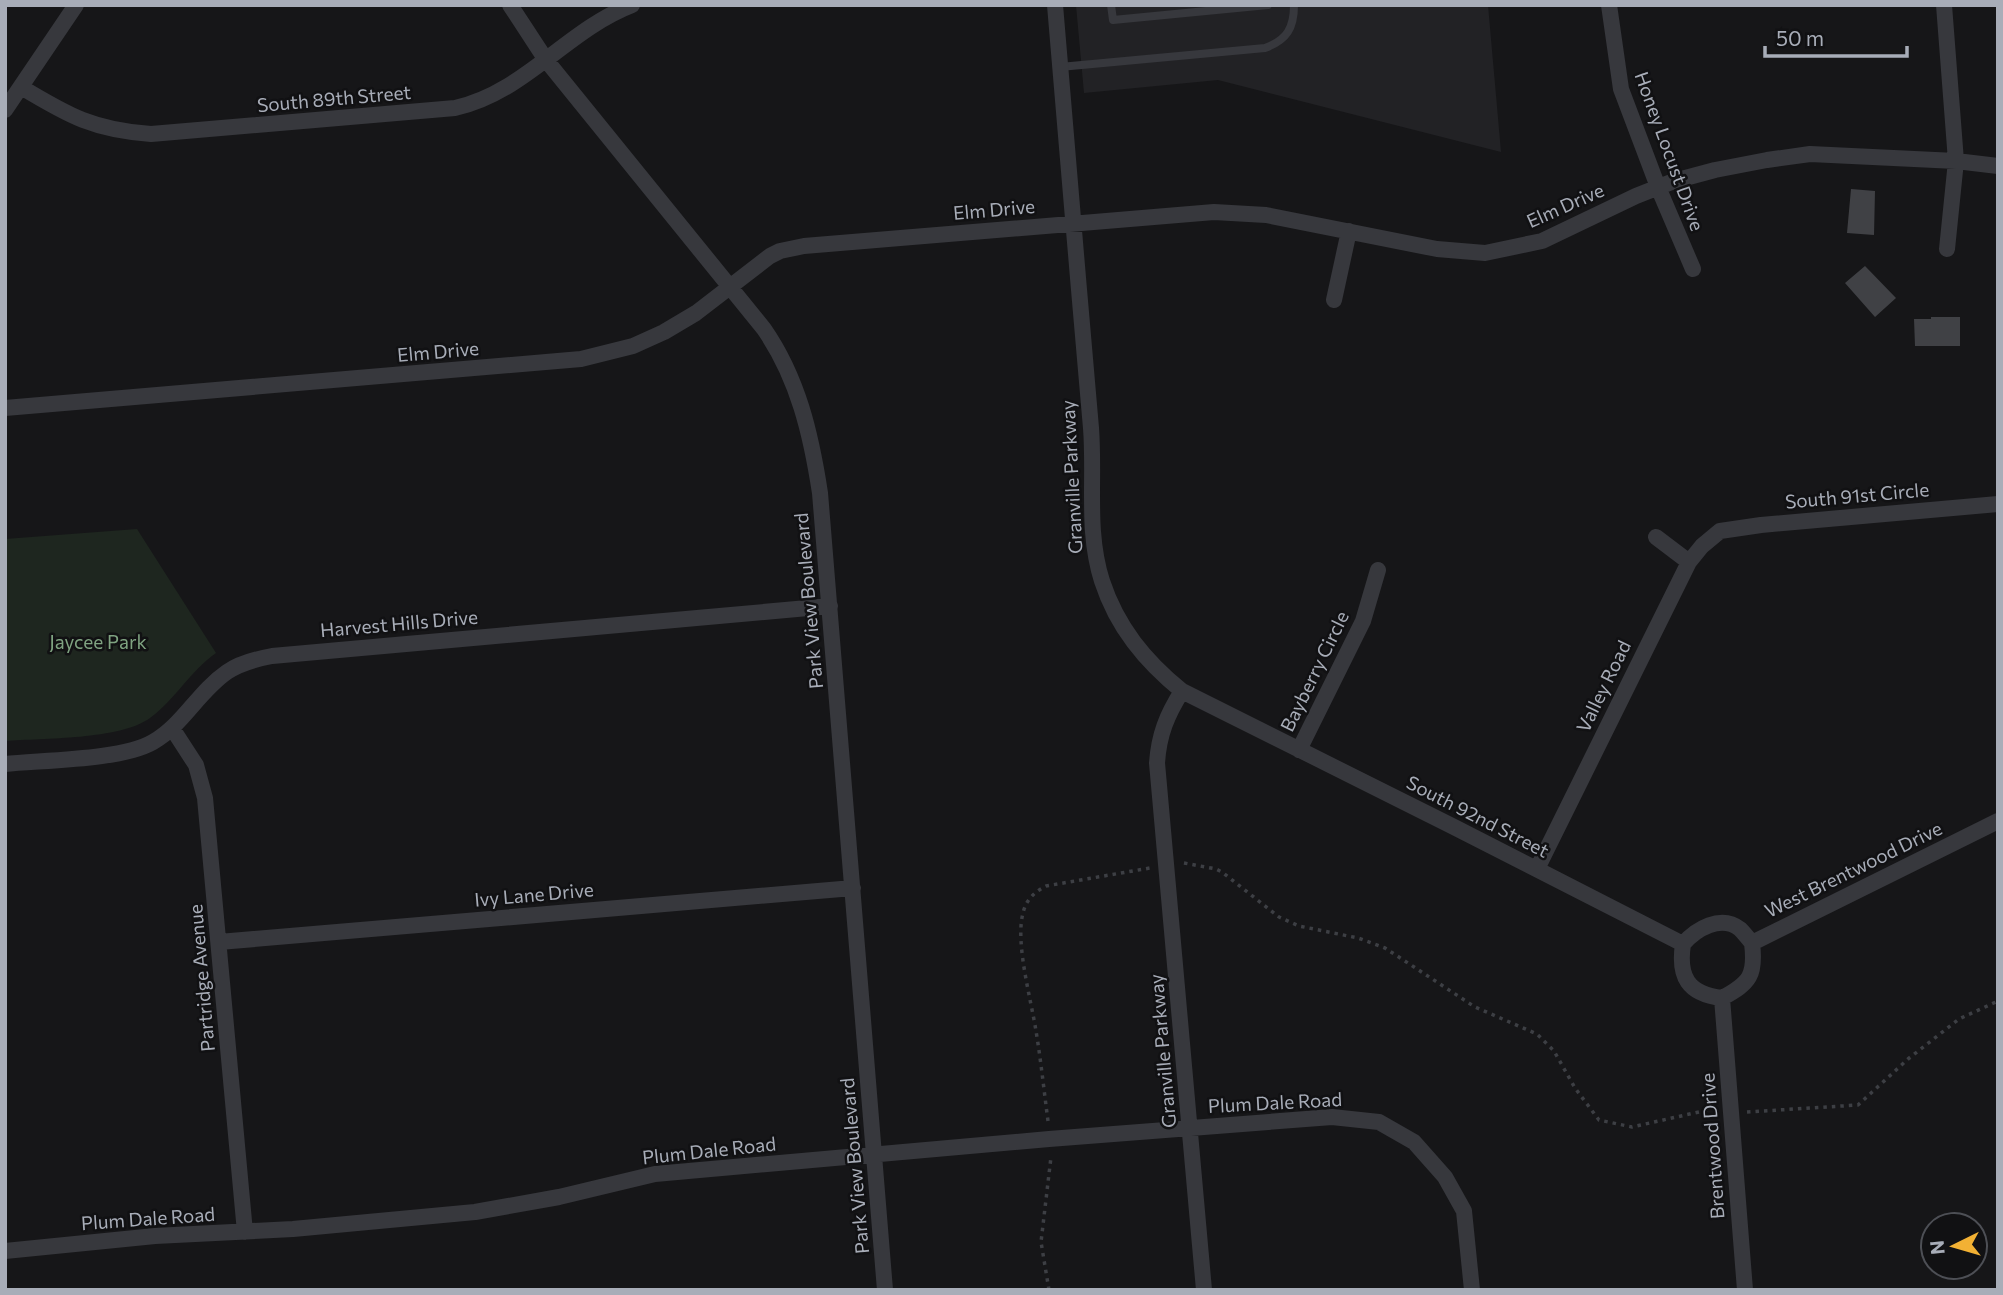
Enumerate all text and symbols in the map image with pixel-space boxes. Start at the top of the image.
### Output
scale bar [1765,14,1907,58]
text: 50 m [1776,25,1824,50]
street label: Honey Locust Drive [1630,68,1710,234]
street label: South 89th Street [256,80,412,116]
street label: Elm Drive [1523,178,1607,232]
street label: Elm Drive [952,194,1036,224]
street label: Elm Drive [396,336,480,366]
street label: Granville Parkway [1055,399,1087,555]
street label: South 91st Circle [1784,477,1930,513]
street label: Park View Boulevard [789,512,827,690]
street label: Harvest Hills Drive [319,605,479,641]
street label: Bayberry Circle [1275,607,1353,735]
park label: Jaycee Park [49,630,147,653]
street label: Valley Road [1571,636,1635,736]
street label: South 92nd Street [1403,770,1553,862]
street label: West Brentwood Drive [1761,816,1945,922]
street label: Ivy Lane Drive [473,877,595,911]
street label: Partridge Avenue [183,903,219,1053]
street label: Granville Parkway [1144,973,1180,1129]
street label: Brentwood Drive [1695,1072,1729,1220]
street label: Park View Boulevard [835,1077,873,1255]
street label: Plum Dale Road [1207,1087,1343,1117]
street label: Plum Dale Road [641,1132,777,1168]
street label: Plum Dale Road [80,1202,216,1234]
north arrow [1919,1211,1989,1281]
text: N [1924,1239,1949,1256]

